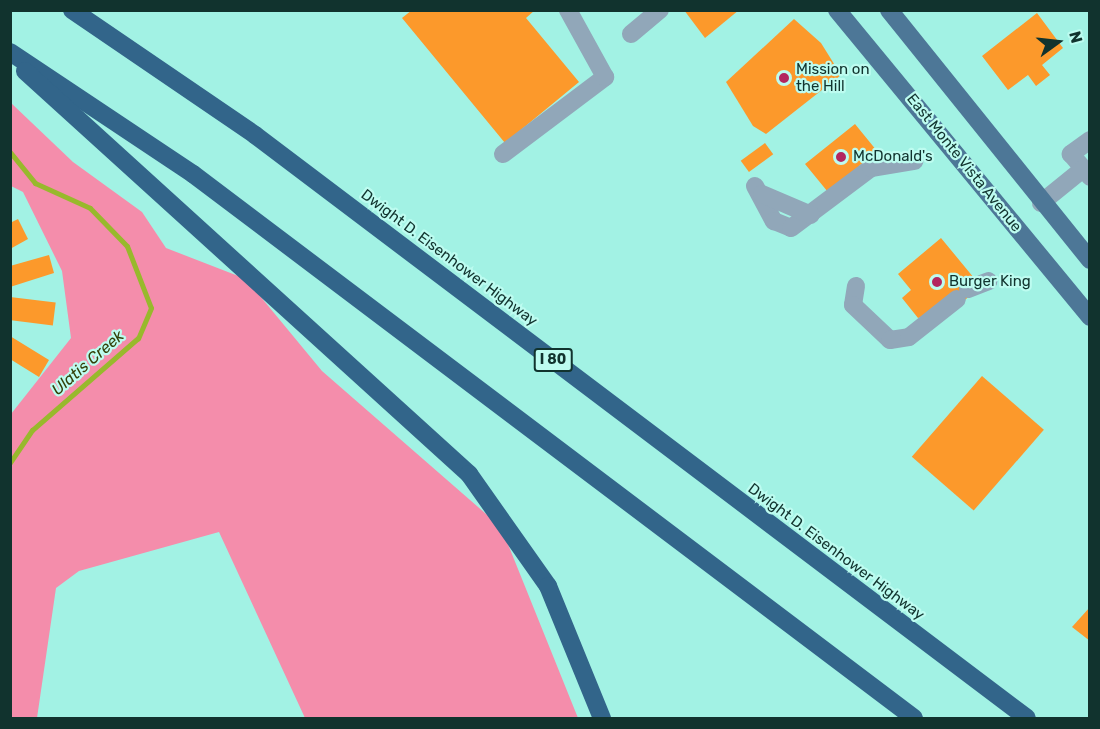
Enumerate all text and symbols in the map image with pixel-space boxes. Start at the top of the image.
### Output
north arrow [1028,12,1088,72]
text: N [1065,29,1087,45]
place label: Mission on the Hill [796,60,870,95]
marker: Mission on the Hill [777,71,791,85]
street label: East Monte Vista Avenue [902,90,1026,236]
place label: McDonald's [853,148,933,166]
marker: McDonald's [834,150,848,164]
street label: Dwight D. Eisenhower Highway [357,186,541,330]
place label: Burger King [949,273,1031,291]
marker: Burger King [930,275,944,289]
water label: Ulatis Creek [48,326,128,400]
road number: I 80 [534,349,572,371]
street label: Dwight D. Eisenhower Highway [744,480,928,624]

